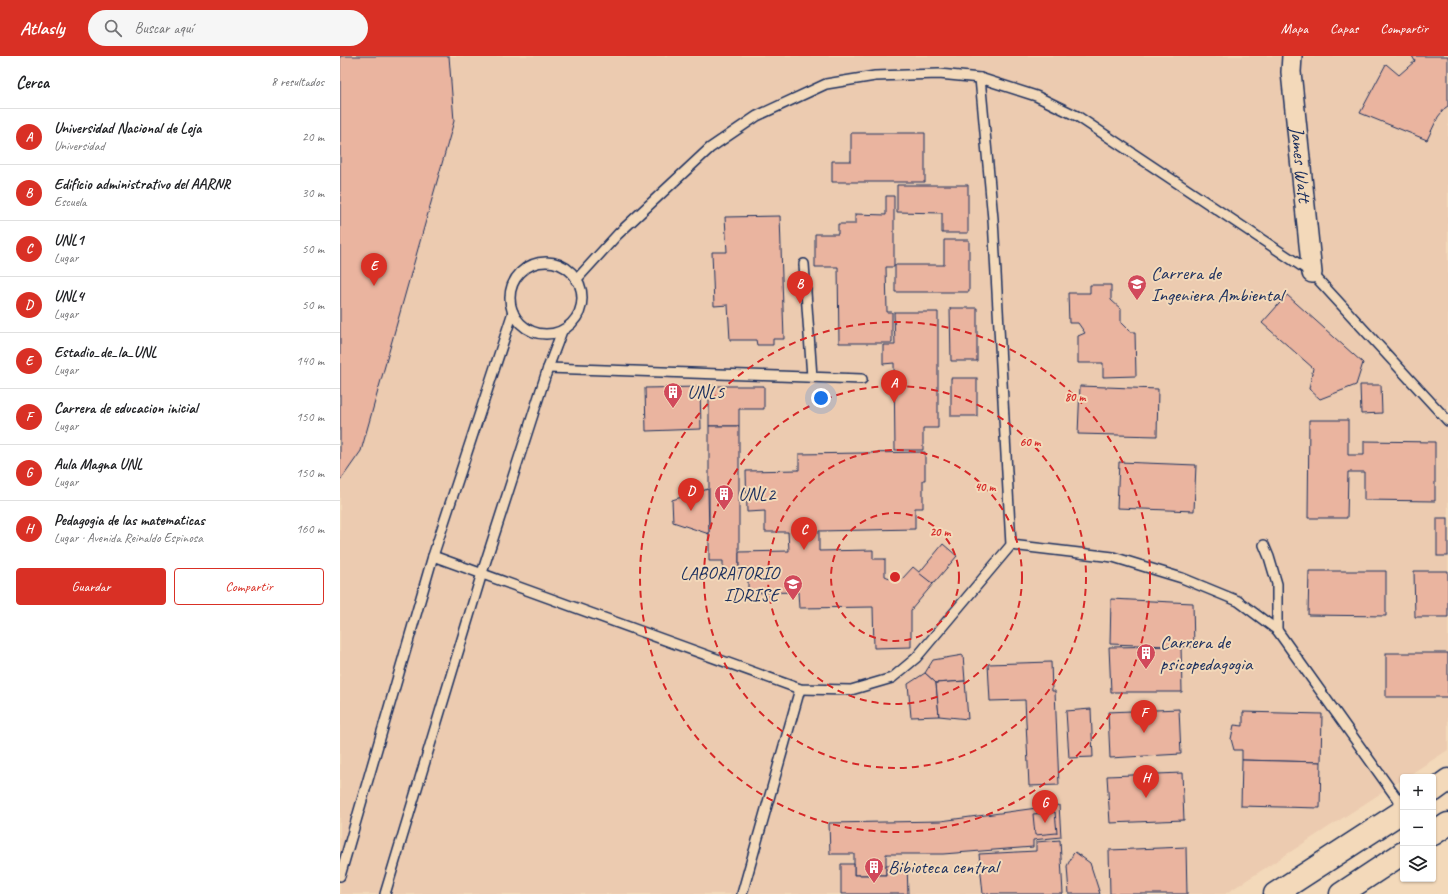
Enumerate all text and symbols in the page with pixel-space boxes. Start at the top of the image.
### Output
search box [88,10,368,46]
text: Atlasly [20,16,64,40]
icon: search [102,17,124,39]
text: Buscar aquí [134,19,193,38]
text: Mapa [1281,20,1308,37]
text: Capas [1330,20,1358,37]
text: Compartir [1380,20,1428,37]
text: Cerca [16,72,49,93]
text: 8 resultados [271,74,324,90]
text: Universidad Nacional de Loja [54,119,201,138]
street label: James Watt [1285,124,1317,205]
text: A [26,129,32,145]
text: 20 m [302,129,324,145]
text: Universidad [54,138,105,154]
text: Edificio administrativo del AARNR [54,175,230,194]
text: B [26,185,32,201]
text: 30 m [302,185,324,201]
text: Escuela [54,194,86,210]
text: UNL1 [54,231,84,250]
text: C [26,241,32,257]
text: 50 m [302,241,324,257]
text: Lugar [54,250,78,266]
pin: E [361,253,387,286]
place label: Carrera de Ingeniera Ambiental [1151,261,1287,307]
pin: B [787,271,813,304]
school or university icon: Carrera de Ingeniera Ambiental [1126,273,1148,301]
text: UNL4 [54,287,84,306]
text: D [25,297,33,313]
text: 50 m [302,297,324,313]
text: Lugar [54,306,78,322]
text: Estadio_de_la_UNL [54,343,157,362]
text: E [26,353,32,369]
text: 140 m [296,353,324,369]
text: Lugar [54,362,78,378]
pin: A [881,370,907,403]
place label: UNL5 [687,380,726,404]
building icon: UNL5 [662,381,684,409]
your location [811,388,831,408]
text: 80 m [1065,389,1086,405]
text: Carrera de educacion inicial [54,399,198,418]
text: F [26,409,32,425]
text: 150 m [296,409,324,425]
text: Lugar [54,418,78,434]
text: 60 m [1020,434,1042,450]
text: Aula Magna UNL [54,455,142,474]
text: G [26,465,32,481]
text: 150 m [296,465,324,481]
text: Lugar [54,474,78,490]
pin: D [678,478,704,511]
text: 40 m [975,479,996,495]
place label: UNL2 [738,482,777,506]
building icon: UNL2 [713,483,735,511]
text: Pedagogia de las matematicas [54,511,205,530]
pin: C [791,517,817,550]
text: H [25,521,33,537]
text: 160 m [296,521,324,537]
text: 20 m [930,524,951,540]
text: Lugar · Avenida Reinaldo Espinosa [54,530,203,546]
place label: LABORATORIO IDRISE [680,561,782,607]
button: Guardar [16,568,166,605]
button: Compartir [174,568,324,605]
centre of rings [888,570,902,584]
school or university icon: LABORATORIO IDRISE [782,573,804,601]
place label: Carrera de psicopedagogia [1160,630,1254,676]
building icon: Carrera de psicopedagogia [1135,642,1157,670]
pin: F [1131,700,1157,733]
pin: H [1133,765,1159,798]
map controls [1400,774,1436,882]
button: + [1400,774,1436,810]
pin: G [1032,790,1058,823]
button: − [1400,810,1436,846]
button: layers [1400,846,1436,882]
place label: Bibioteca central [888,855,1002,879]
building icon: Bibioteca central [863,856,885,884]

